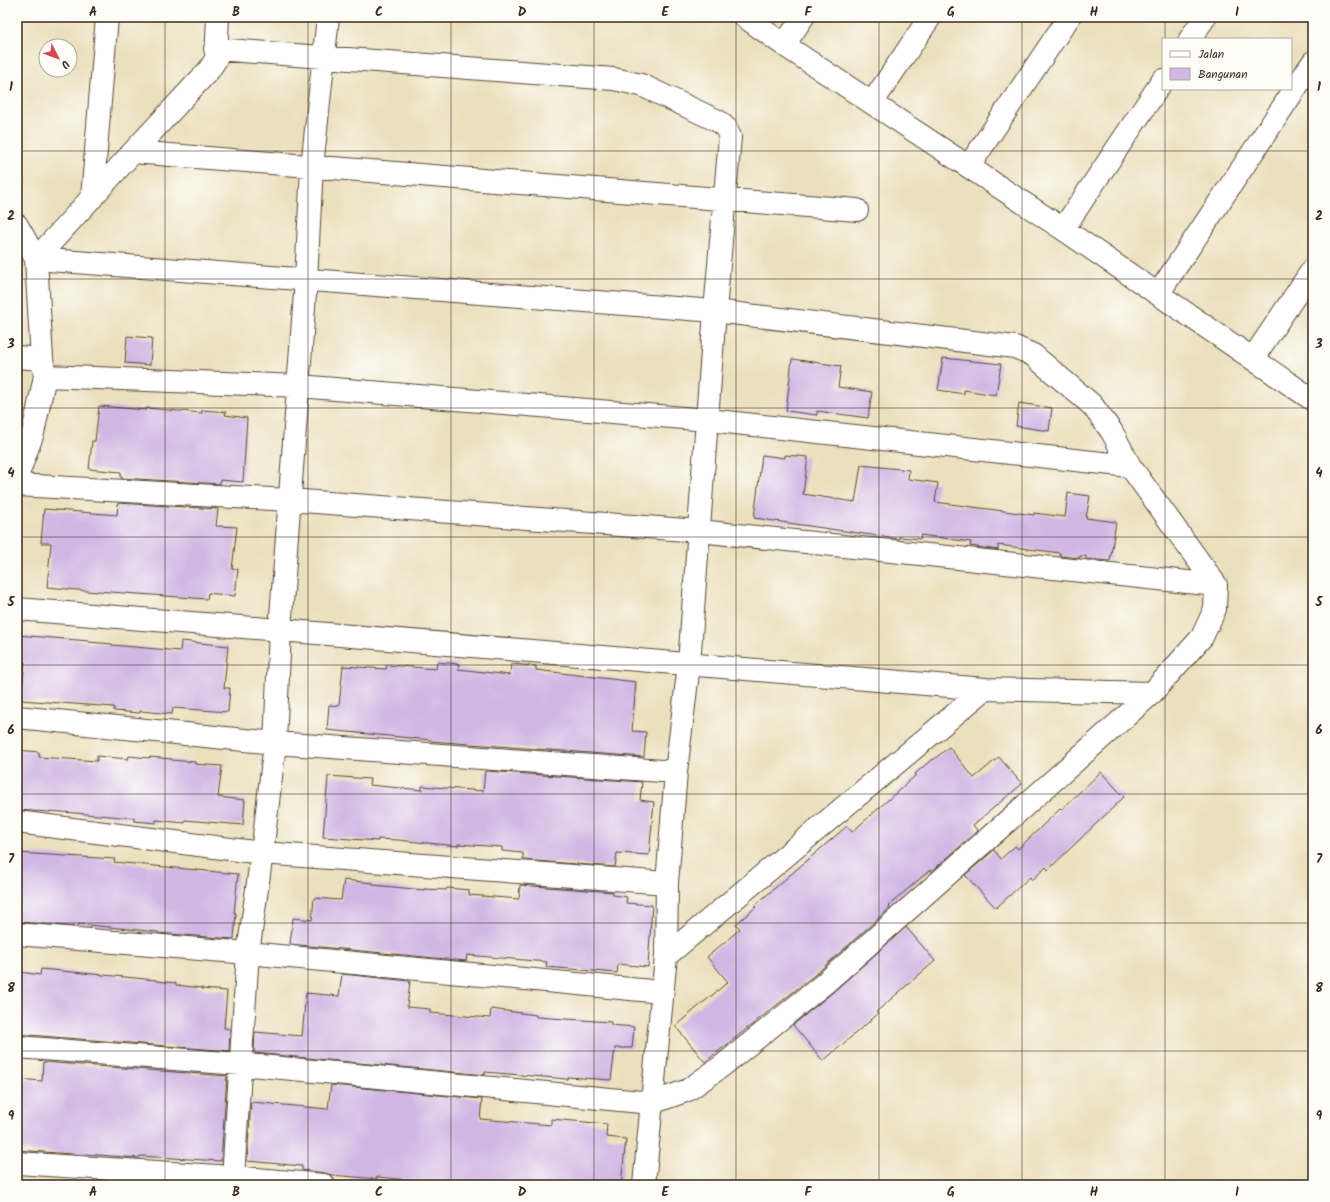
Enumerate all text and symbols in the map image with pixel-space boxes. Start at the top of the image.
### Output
text: A [89,2,97,23]
text: B [232,2,240,23]
text: C [375,2,383,23]
text: D [518,2,527,23]
text: E [661,2,669,23]
text: F [804,2,812,23]
text: G [947,2,955,23]
text: H [1090,2,1099,23]
text: I [1235,2,1239,23]
north arrow [38,38,78,78]
legend [1162,38,1292,90]
text: Jalan [1198,45,1224,64]
text: U [56,56,74,73]
text: Bangunan [1198,65,1248,84]
text: 1 [9,77,13,98]
text: 1 [1317,77,1321,98]
text: 2 [7,206,15,227]
text: 2 [1315,206,1323,227]
text: 3 [6,334,15,355]
text: 3 [1314,334,1323,355]
text: 4 [7,463,15,484]
text: 4 [1315,463,1323,484]
text: 5 [7,592,16,613]
text: 5 [1315,592,1324,613]
text: 6 [7,720,15,741]
text: 6 [1315,720,1323,741]
text: 7 [8,849,15,870]
text: 7 [1316,849,1323,870]
text: 8 [7,978,15,999]
text: 8 [1315,978,1323,999]
text: 9 [8,1106,15,1127]
text: 9 [1316,1106,1323,1127]
text: A [89,1182,97,1202]
text: B [232,1182,240,1202]
text: C [375,1182,383,1202]
text: D [518,1182,527,1202]
text: E [661,1182,669,1202]
text: F [804,1182,812,1202]
text: G [947,1182,955,1202]
text: H [1090,1182,1099,1202]
text: I [1235,1182,1239,1202]

